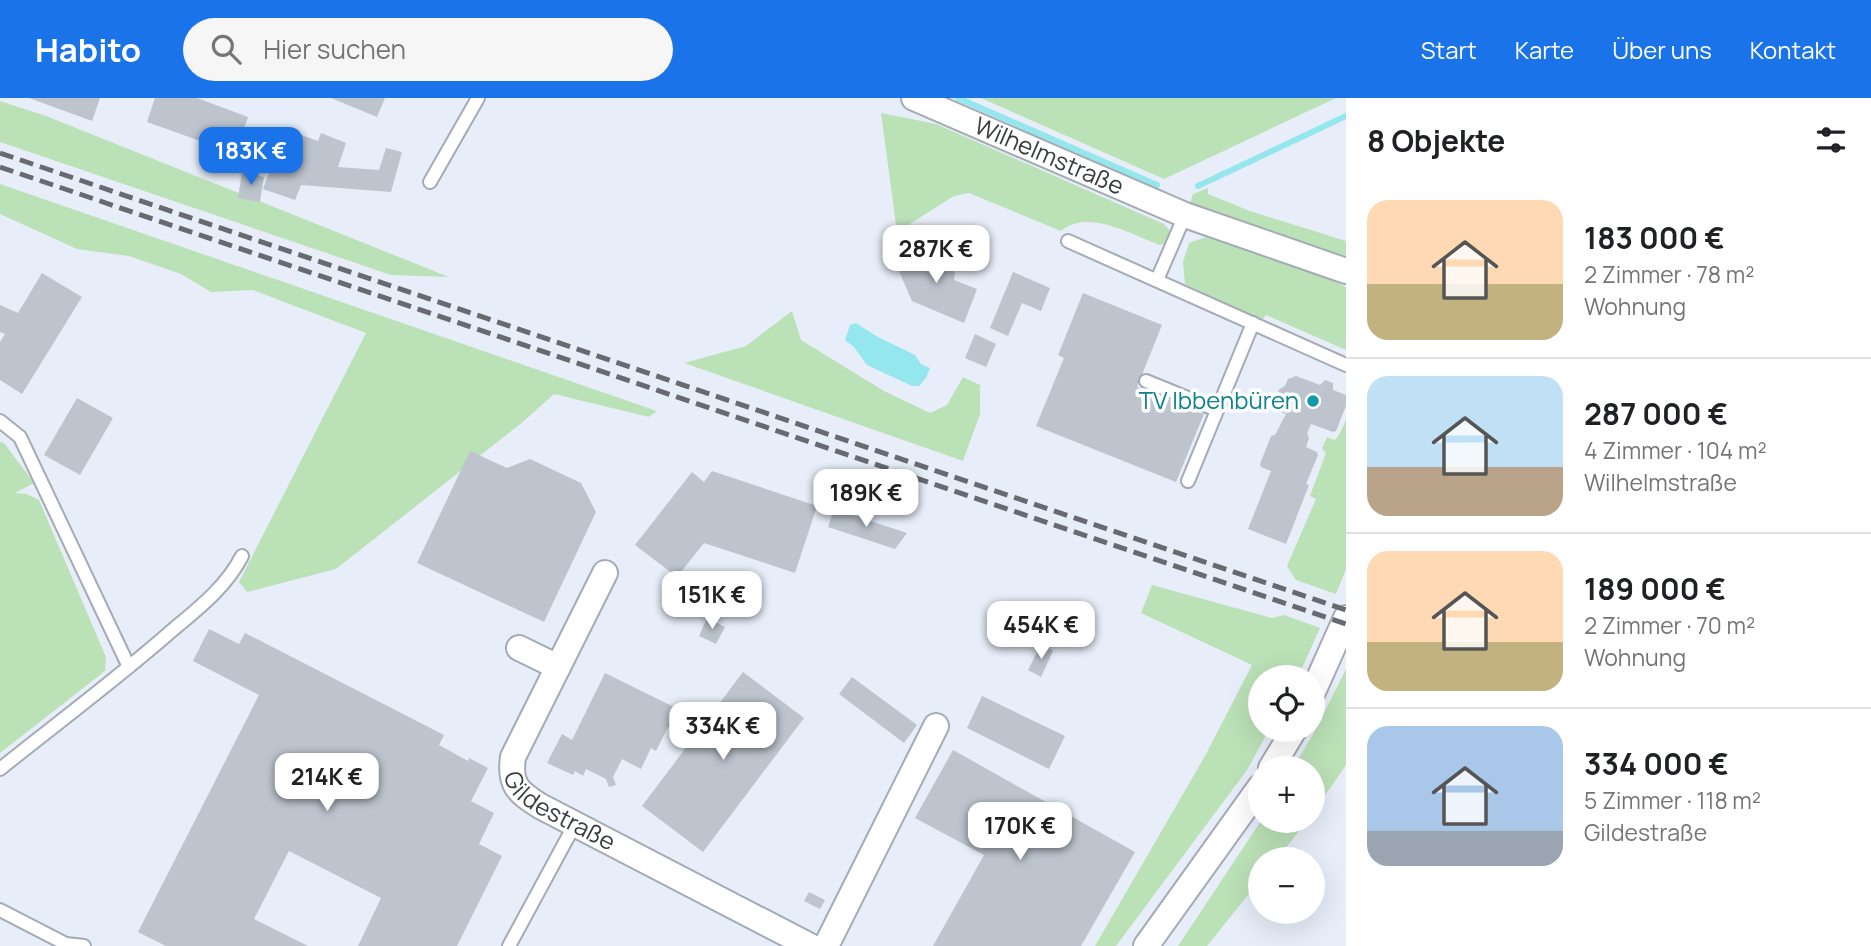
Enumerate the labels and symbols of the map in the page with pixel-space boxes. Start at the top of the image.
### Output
street label: Wilhelmstraße [970,108,1129,202]
pin: 183K € [194,127,308,187]
pin: 287K € [879,226,993,285]
place label: TV Ibbenbüren [1139,383,1299,416]
marker: TV Ibbenbüren [1305,393,1321,409]
pin: 189K € [809,470,923,529]
pin: 151K € [655,572,769,631]
pin: 454K € [984,602,1098,661]
pin: 334K € [666,702,780,762]
pin: 214K € [270,754,384,813]
street label: Gildestraße [497,767,622,857]
pin: 170K € [963,802,1077,862]

